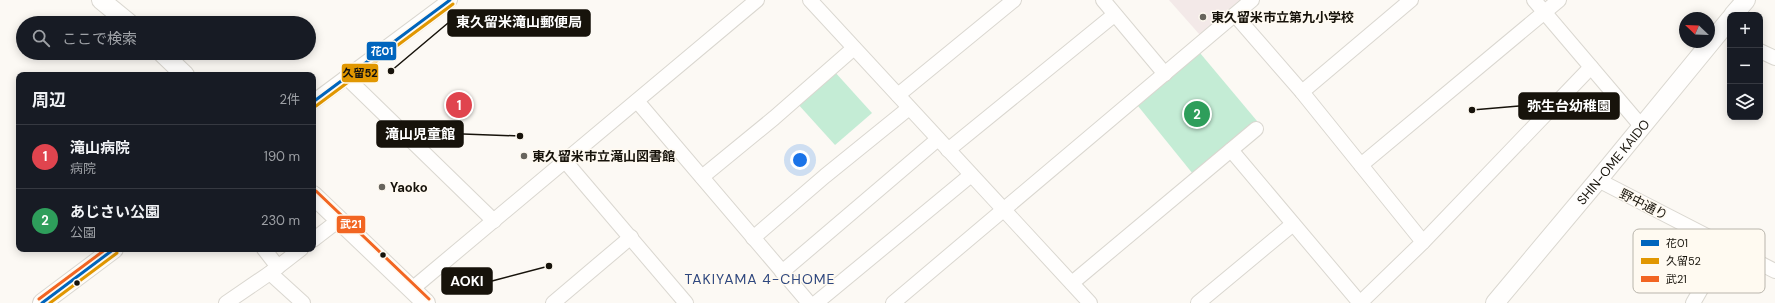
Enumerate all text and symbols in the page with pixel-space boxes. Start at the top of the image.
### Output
place label: 東久留米市立第九小学校 [1211,9,1354,26]
callout: 東久留米滝山郵便局 [448,10,590,36]
marker: 東久留米市立第九小学校 [1198,12,1208,22]
north arrow [1679,12,1715,48]
map controls [1727,12,1763,120]
button: + [1727,12,1763,48]
text: 東久留米滝山郵便局 [456,13,582,31]
search box [16,16,316,60]
icon: search [30,27,52,49]
text: ここで検索 [62,29,137,49]
line badge: 花01 [366,41,397,61]
text: 花01 [371,44,393,58]
button: − [1727,48,1763,84]
line badge: 久留52 [341,63,379,83]
text: 久留52 [342,66,378,80]
button: layers [1727,84,1763,120]
text: 周辺 [32,89,66,111]
pin: 1 [446,90,472,120]
text: 2件 [280,91,300,108]
callout: 弥生台幼稚園 [1519,93,1619,119]
text: 弥生台幼稚園 [1527,97,1611,115]
pin: 2 [1184,99,1210,129]
street label: SHIN-OME KAIDO [1573,116,1653,208]
callout: 滝山児童館 [377,121,463,147]
text: 滝山児童館 [385,125,455,143]
text: 滝山病院 [70,138,130,158]
text: 1 [43,148,47,165]
text: 190 m [264,148,300,165]
place label: 東久留米市立滝山図書館 [532,148,675,165]
your location [790,150,810,170]
marker: 東久留米市立滝山図書館 [519,151,529,161]
text: 病院 [70,160,96,177]
place label: Yaoko [390,179,428,196]
marker: Yaoko [377,182,387,192]
street label: 野中通り [1617,185,1671,224]
text: あじさい公園 [70,202,160,222]
text: 2 [41,212,49,229]
text: 230 m [261,212,300,229]
line badge: 武21 [336,215,366,234]
text: 武21 [340,217,362,231]
text: 公園 [70,224,96,241]
legend [1633,229,1765,293]
text: 花01 [1666,236,1688,250]
unlabelled marker [378,250,388,260]
text: 久留52 [1666,254,1701,268]
callout: AOKI [442,268,492,294]
district label: TAKIYAMA 4-CHOME [685,270,835,288]
text: AOKI [450,272,484,290]
text: 武21 [1666,272,1687,286]
unlabelled marker [72,278,82,288]

